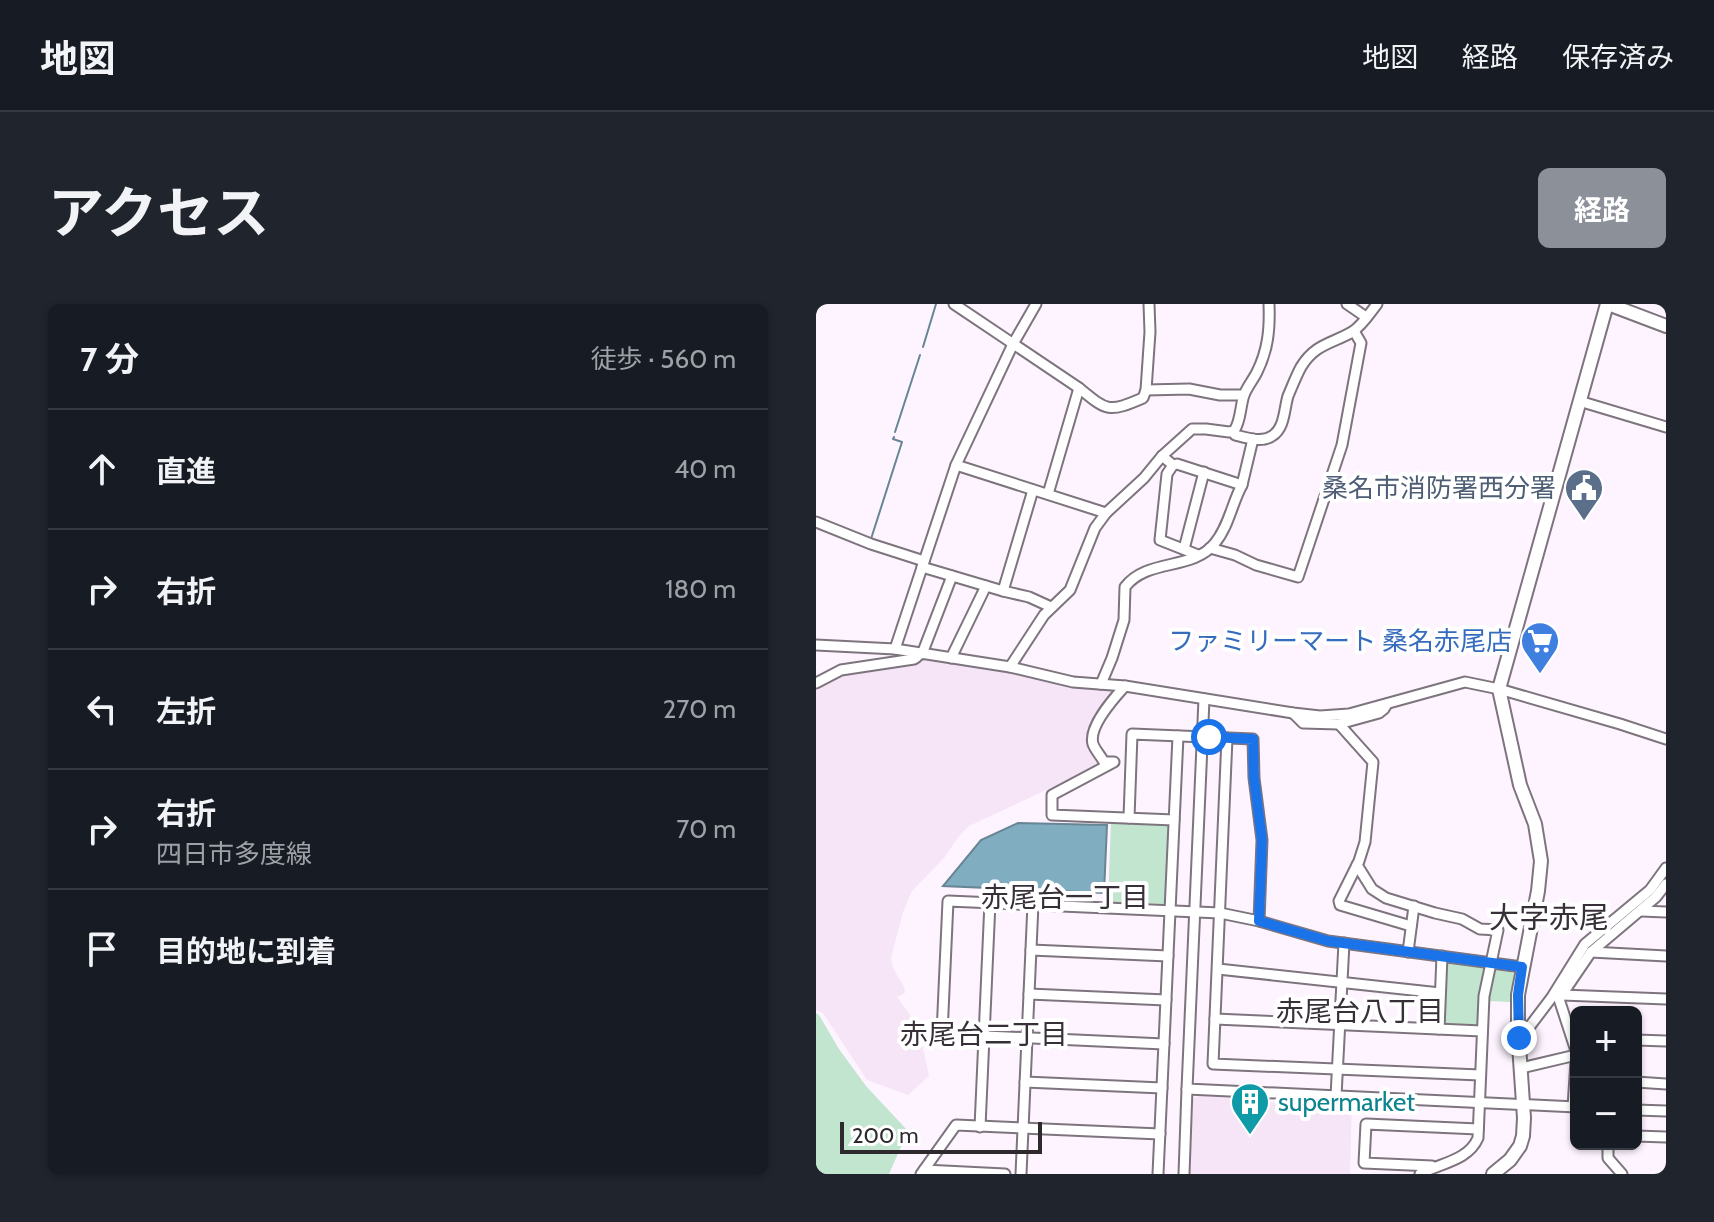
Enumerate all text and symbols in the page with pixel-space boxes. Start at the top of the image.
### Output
text: 地図 [40,35,116,82]
text: 地図 [1362,40,1418,74]
text: 経路 [1462,40,1518,74]
text: 保存済み [1562,40,1674,74]
button: 経路 [1538,168,1666,248]
text: アクセス [48,179,269,247]
text: 7 分 [80,338,139,380]
text: 徒歩 · 560 m [590,343,736,375]
icon: ahead [80,447,124,491]
text: 直進 [156,453,216,490]
text: 40 m [674,453,736,485]
public building icon: 桑名市消防署西分署 [1563,467,1605,522]
place label: 桑名市消防署西分署 [1322,472,1556,504]
icon: right [80,567,124,611]
text: 右折 [156,573,216,610]
text: 180 m [665,573,736,605]
supermarket icon: ファミリーマート 桑名赤尾店 [1519,620,1561,675]
place label: ファミリーマート 桑名赤尾店 [1168,625,1512,657]
icon: left [80,687,124,731]
text: 左折 [156,693,216,730]
text: 270 m [663,693,736,725]
route start [1191,719,1227,755]
text: 右折 [156,795,216,832]
icon: right [80,807,124,851]
text: 70 m [676,813,736,845]
text: 四日市多度線 [156,838,312,870]
district label: 赤尾台一丁目 [981,880,1149,914]
district label: 大字赤尾 [1489,899,1609,936]
icon: arrive [80,927,124,971]
text: 目的地に到着 [156,933,336,970]
district label: 赤尾台八丁目 [1276,994,1444,1028]
map controls [1570,1006,1642,1150]
button: + [1570,1006,1642,1078]
district label: 赤尾台二丁目 [900,1017,1068,1051]
route end [1501,1020,1537,1056]
button: − [1570,1078,1642,1150]
building icon: supermarket [1229,1081,1271,1136]
place label: supermarket [1278,1086,1415,1118]
scale bar [840,1118,1042,1154]
text: 200 m [852,1122,918,1149]

